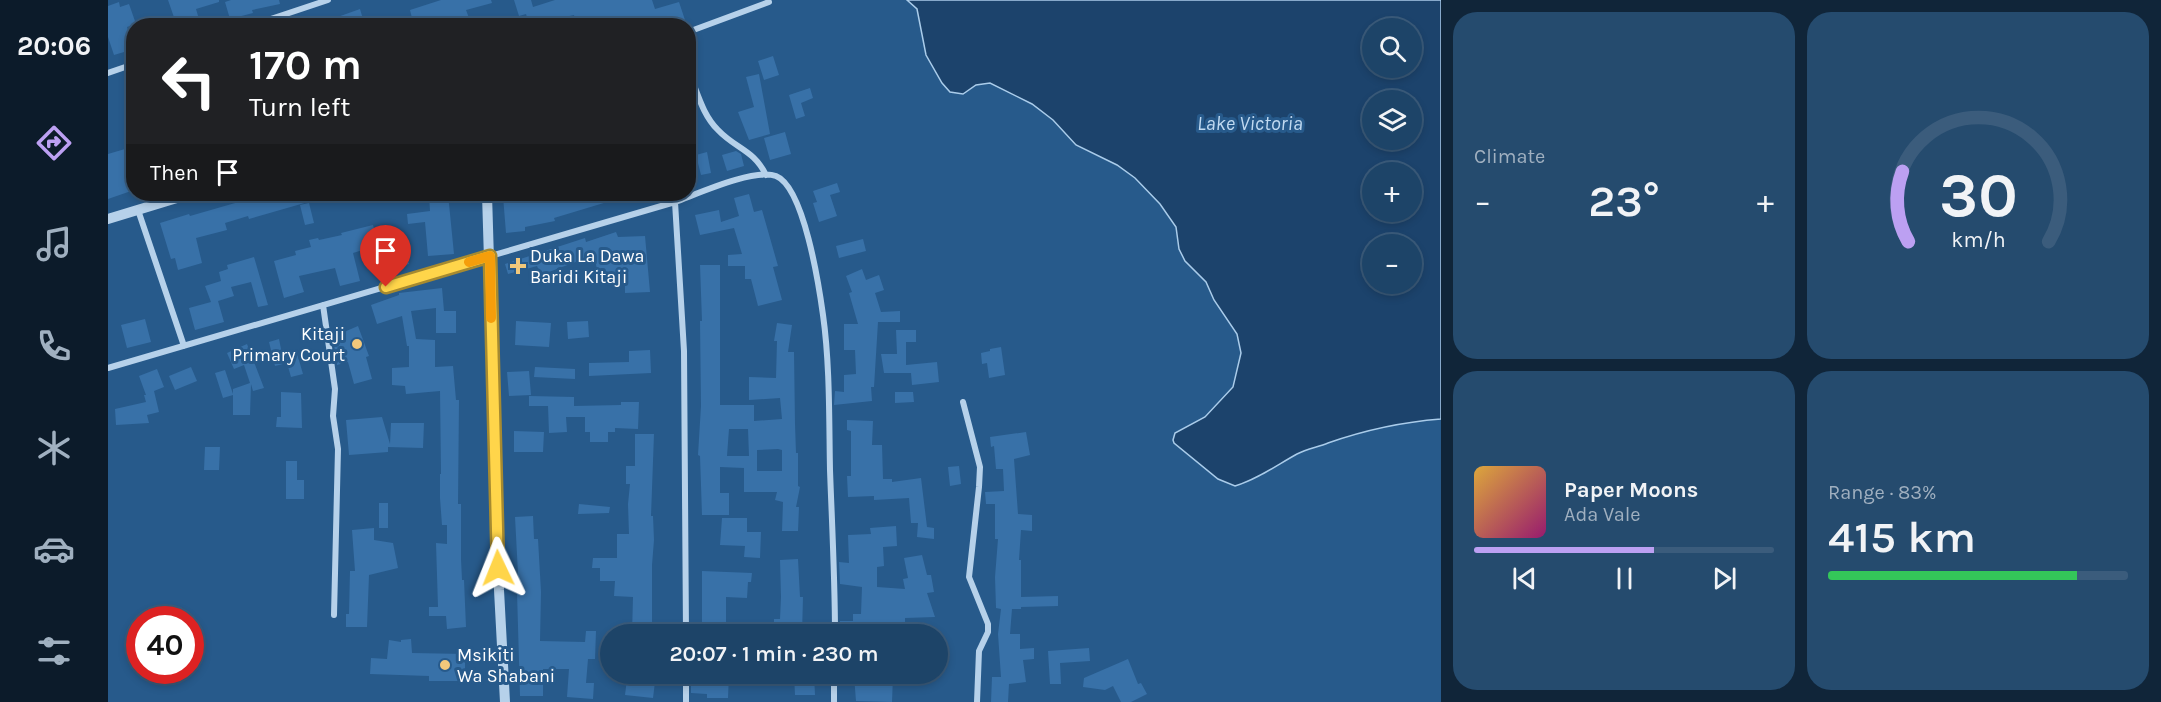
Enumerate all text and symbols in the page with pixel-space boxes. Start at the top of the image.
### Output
map controls [1362,18,1422,294]
button: search [1362,18,1422,78]
text: 20:06 [17,30,91,62]
text: 170 m [249,40,362,90]
icon: left [150,42,228,120]
button: layers [1362,90,1422,150]
text: Turn left [249,91,350,123]
water label: Lake Victoria [1197,112,1303,135]
icon: directions [33,122,75,164]
text: Climate [1474,145,1545,168]
icon: arrive [211,156,244,189]
text: 30 [1939,159,2017,232]
text: Then [150,160,199,186]
button: + [1362,162,1422,222]
text: 23° [1588,175,1660,227]
text: − [1474,182,1491,220]
text: + [1757,182,1774,220]
icon: music [33,223,75,265]
pin [360,225,411,287]
text: km/h [1951,228,2005,253]
icon: arrive [369,234,402,267]
button: − [1362,234,1422,294]
place label: Duka La Dawa Baridi Kitaji [530,245,644,288]
marker: Duka La Dawa Baridi Kitaji [511,259,525,273]
place label: Kitaji Primary Court [232,323,345,366]
icon: phone [33,325,75,367]
marker: Kitaji Primary Court [350,337,364,351]
icon: climate [33,427,75,469]
text: Paper Moons [1564,477,1698,503]
text: Range · 83% [1828,481,1937,504]
text: Ada Vale [1564,503,1641,526]
text: 415 km [1828,511,1976,563]
icon: car [33,528,75,570]
position arrow [466,536,530,600]
icon: previous [1508,562,1541,595]
icon: pause [1608,562,1641,595]
icon: next [1708,562,1741,595]
speed limit sign: 40 [126,606,204,684]
icon: filters [33,630,75,672]
text: 20:07 · 1 min · 230 m [669,641,879,667]
place label: Msikiti Wa Shabani [457,644,555,687]
marker: Msikiti Wa Shabani [438,658,452,672]

